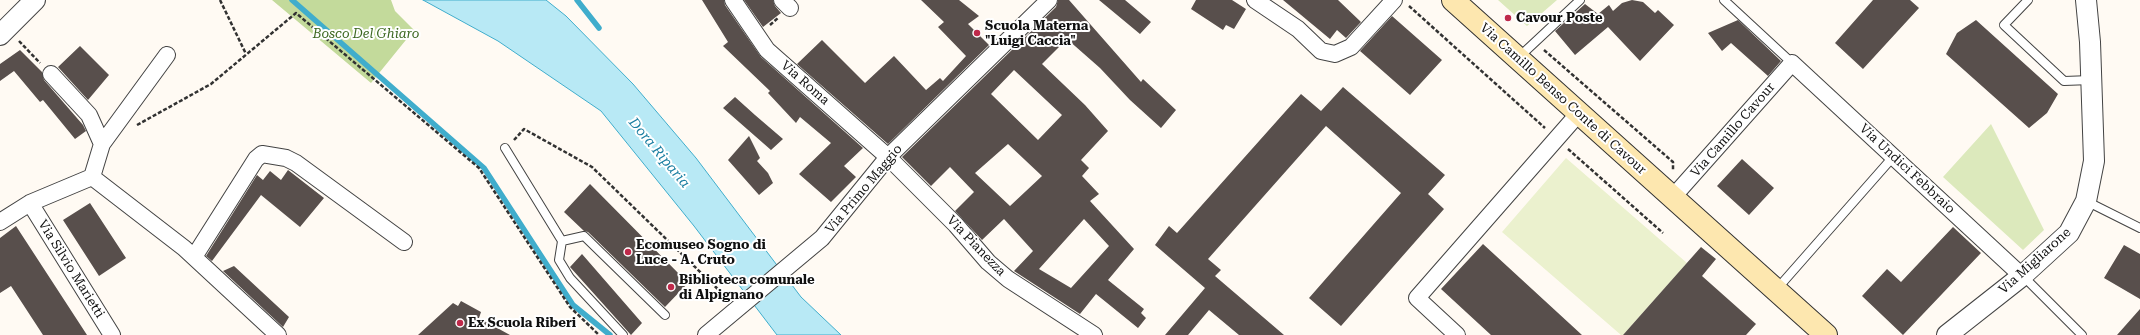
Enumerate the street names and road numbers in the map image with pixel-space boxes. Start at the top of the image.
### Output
street label: Via Camillo Benso Conte di Cavour [1477,20,1649,178]
street label: Via Roma [778,58,832,108]
street label: Via Camillo Cavour [1688,80,1778,180]
street label: Via Undici Febbraio [1856,121,1958,217]
street label: Via Primo Maggio [822,142,906,236]
street label: Via Pianezza [943,213,1009,279]
street label: Via Silvio Marietti [35,217,107,321]
street label: Via Migliarone [1996,225,2074,297]

